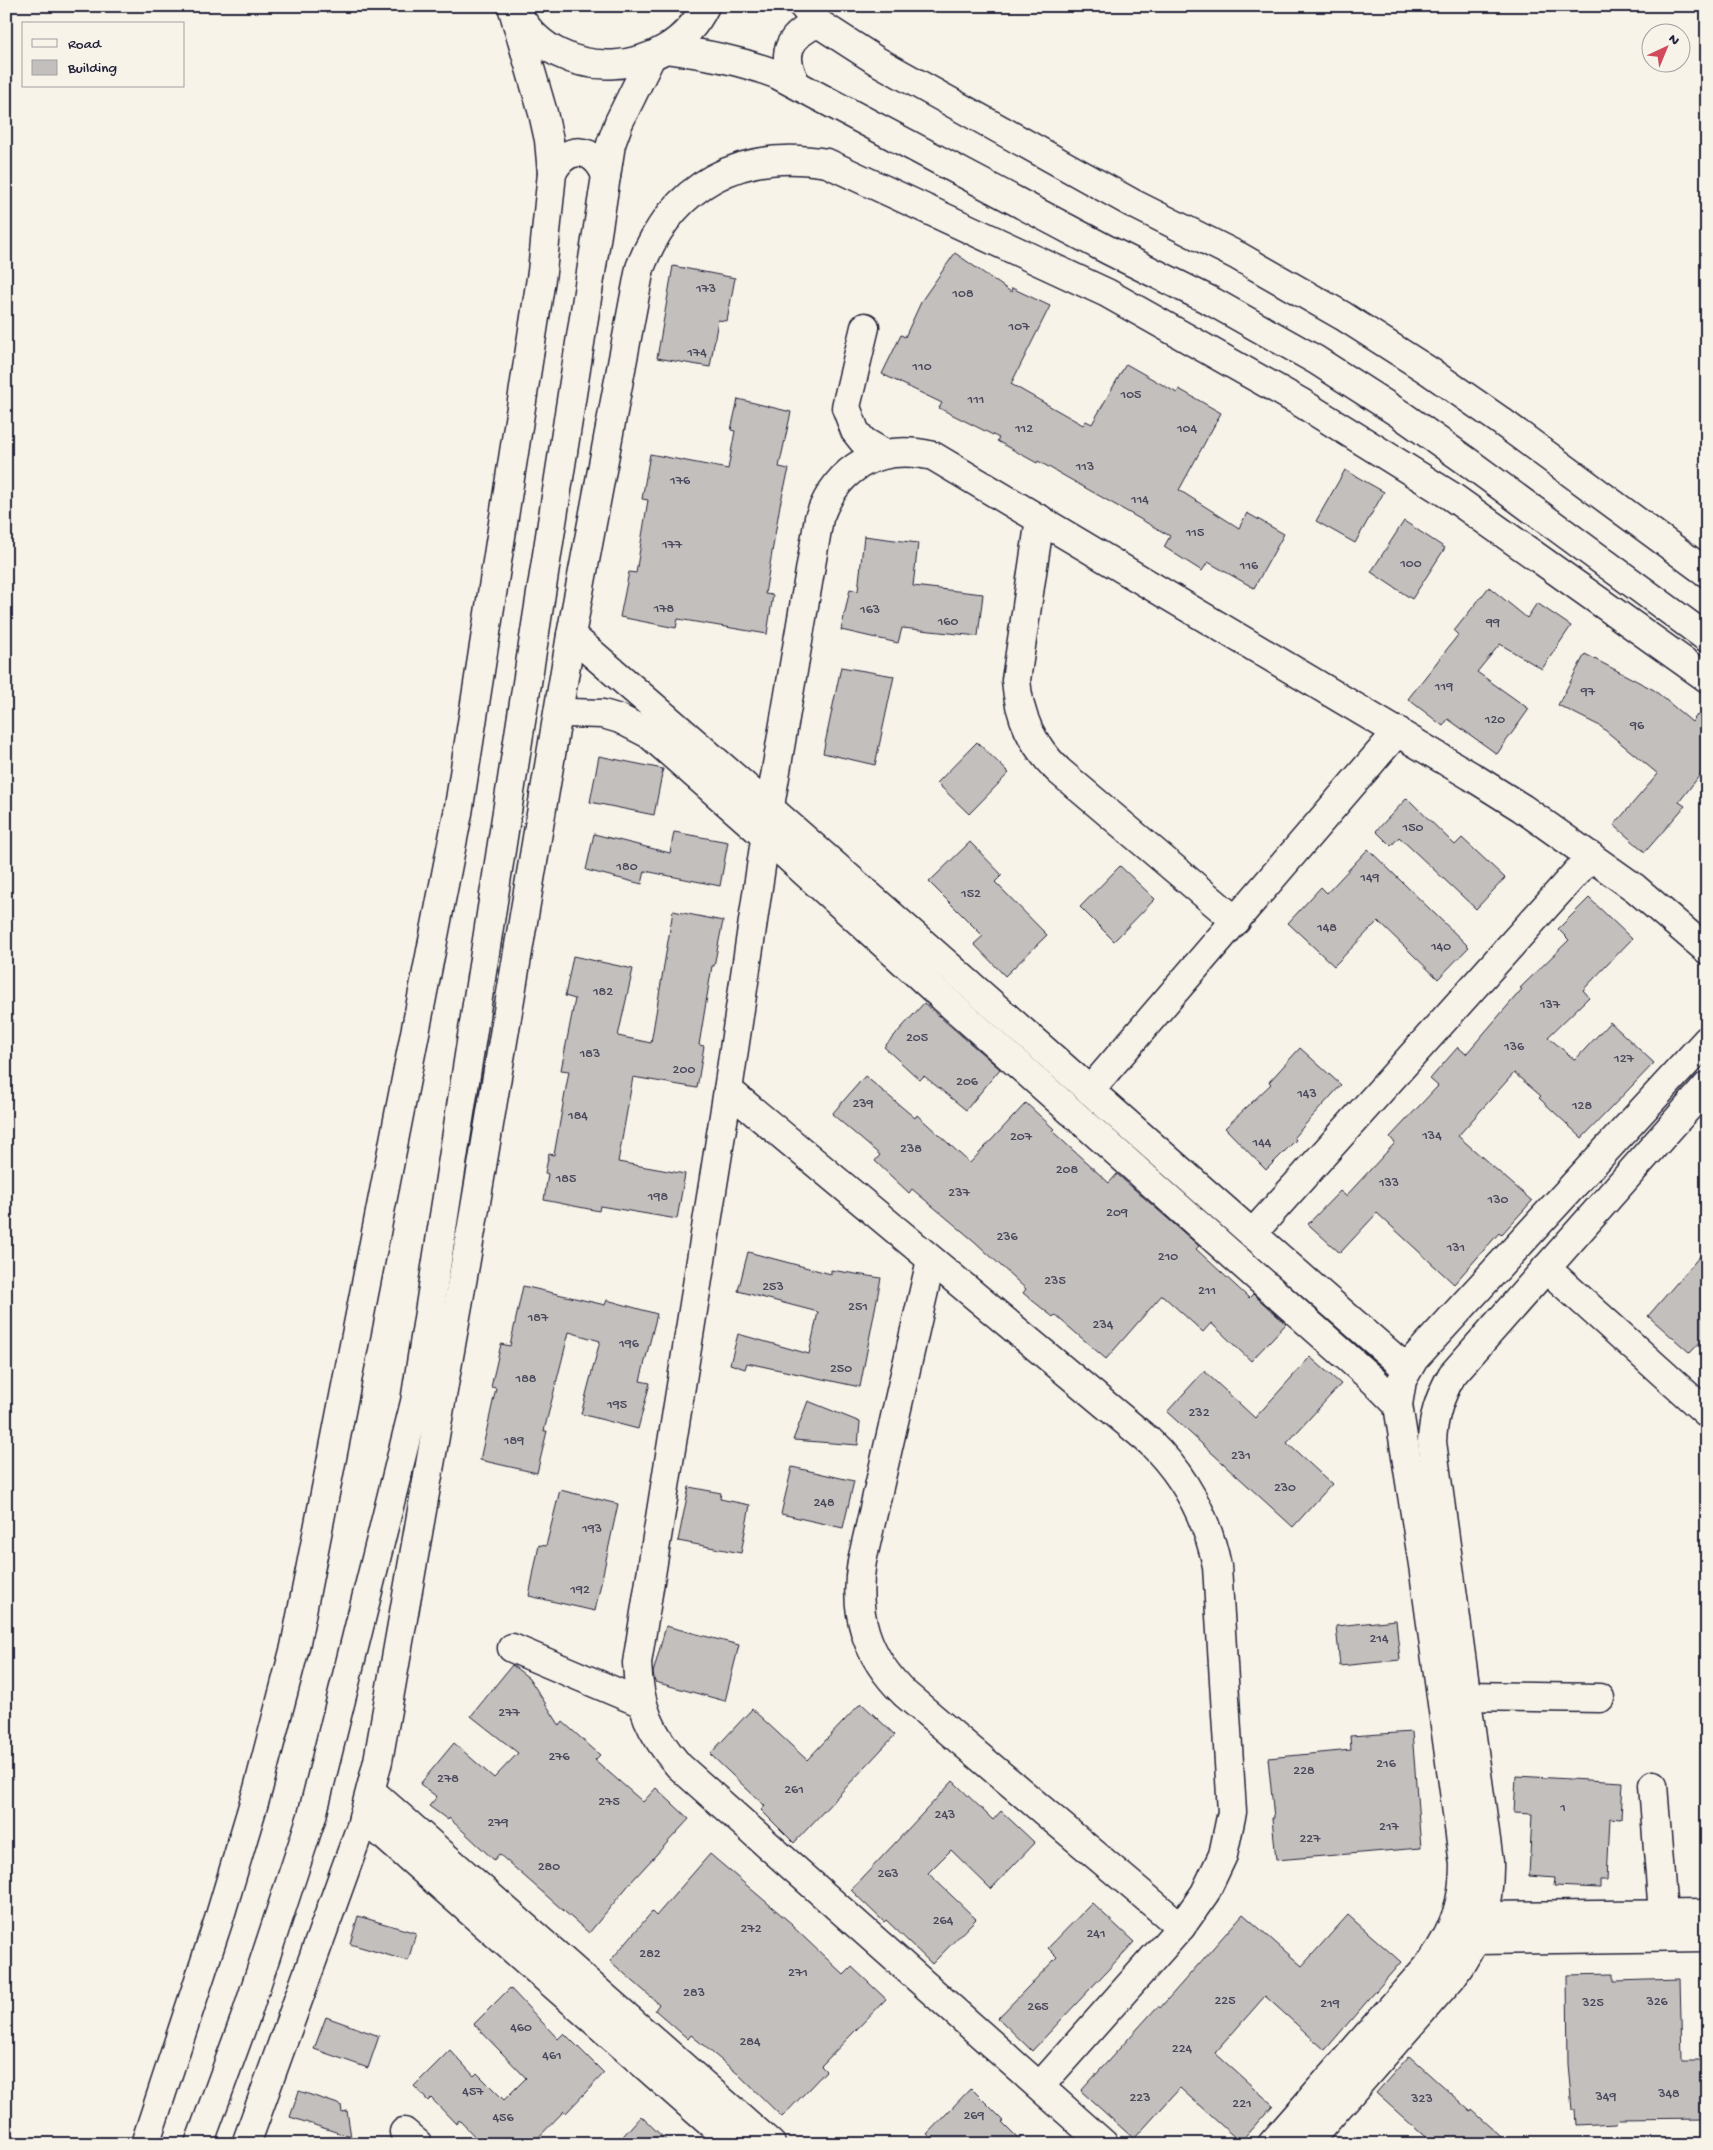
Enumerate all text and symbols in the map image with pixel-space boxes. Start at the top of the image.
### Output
legend [22,22,185,88]
north arrow [1640,22,1690,72]
text: N [1664,31,1682,50]
text: Road [68,36,102,54]
text: Building [67,60,117,78]
house number: 173 [695,281,716,298]
house number: 108 [951,286,974,303]
house number: 107 [1008,319,1030,336]
house number: 174 [686,345,707,362]
house number: 110 [911,359,932,376]
house number: 105 [1120,387,1141,404]
house number: 111 [967,392,984,409]
house number: 112 [1014,421,1033,438]
house number: 104 [1176,421,1197,438]
house number: 113 [1075,459,1094,476]
house number: 176 [669,473,691,490]
house number: 114 [1130,492,1149,509]
house number: 115 [1185,525,1204,542]
house number: 177 [661,537,683,554]
house number: 100 [1399,556,1422,573]
house number: 116 [1239,558,1259,575]
house number: 178 [653,601,675,618]
house number: 163 [859,602,880,619]
house number: 160 [937,614,958,631]
house number: 99 [1485,615,1500,632]
house number: 119 [1434,679,1453,696]
house number: 97 [1580,684,1596,701]
house number: 120 [1484,712,1505,729]
house number: 96 [1629,718,1645,735]
house number: 150 [1402,820,1424,837]
house number: 180 [615,859,638,876]
house number: 149 [1359,870,1380,887]
house number: 152 [960,886,981,903]
house number: 148 [1316,920,1337,937]
house number: 140 [1430,939,1451,956]
house number: 182 [592,984,613,1001]
house number: 137 [1539,997,1561,1014]
house number: 205 [906,1030,928,1047]
house number: 136 [1503,1039,1525,1056]
house number: 183 [579,1046,600,1063]
house number: 127 [1613,1051,1635,1068]
house number: 200 [673,1062,695,1079]
house number: 206 [956,1074,979,1091]
house number: 143 [1296,1086,1317,1103]
house number: 239 [852,1096,874,1113]
house number: 128 [1571,1098,1592,1115]
house number: 184 [567,1108,588,1125]
house number: 134 [1421,1128,1442,1145]
house number: 207 [1010,1129,1033,1146]
house number: 144 [1252,1135,1272,1152]
house number: 238 [900,1141,922,1158]
house number: 208 [1056,1162,1079,1179]
house number: 185 [555,1171,576,1188]
house number: 133 [1378,1175,1399,1192]
house number: 237 [948,1185,970,1202]
house number: 198 [647,1189,668,1206]
house number: 130 [1487,1192,1508,1209]
house number: 209 [1106,1205,1128,1222]
house number: 236 [996,1229,1019,1246]
house number: 131 [1446,1240,1465,1257]
house number: 210 [1158,1249,1178,1266]
house number: 235 [1044,1273,1066,1290]
house number: 253 [762,1279,784,1296]
house number: 211 [1198,1283,1216,1300]
house number: 251 [848,1299,868,1316]
house number: 187 [527,1310,549,1327]
house number: 234 [1093,1317,1114,1334]
house number: 196 [618,1336,640,1353]
house number: 250 [830,1361,852,1378]
house number: 188 [515,1371,537,1388]
house number: 195 [606,1397,627,1414]
house number: 232 [1189,1405,1210,1422]
house number: 189 [503,1433,524,1450]
house number: 231 [1231,1448,1251,1465]
house number: 230 [1274,1480,1296,1497]
house number: 248 [813,1495,835,1512]
house number: 193 [581,1521,602,1538]
house number: 192 [569,1582,590,1599]
house number: 214 [1369,1631,1389,1648]
house number: 277 [498,1705,520,1722]
house number: 276 [548,1749,571,1766]
house number: 216 [1376,1756,1397,1773]
house number: 228 [1293,1763,1315,1780]
house number: 278 [437,1771,459,1788]
house number: 261 [784,1782,804,1799]
house number: 275 [598,1794,620,1811]
house number: 1 [1559,1800,1566,1817]
house number: 243 [935,1807,955,1824]
house number: 279 [487,1815,509,1832]
house number: 217 [1379,1819,1400,1836]
house number: 227 [1299,1831,1321,1848]
house number: 280 [538,1859,560,1876]
house number: 263 [877,1866,899,1883]
house number: 264 [933,1913,954,1930]
house number: 272 [740,1921,762,1938]
house number: 241 [1086,1926,1106,1943]
house number: 282 [639,1946,661,1963]
house number: 271 [788,1965,808,1982]
house number: 283 [683,1985,705,2002]
house number: 225 [1214,1993,1236,2010]
house number: 326 [1645,1994,1669,2011]
house number: 325 [1581,1995,1604,2012]
house number: 219 [1320,1996,1340,2013]
house number: 265 [1027,1999,1049,2016]
house number: 460 [510,2020,532,2037]
house number: 284 [739,2034,761,2051]
house number: 224 [1172,2041,1193,2058]
house number: 461 [542,2048,562,2065]
house number: 457 [462,2084,484,2101]
house number: 348 [1657,2086,1680,2103]
house number: 349 [1595,2089,1616,2106]
house number: 223 [1130,2090,1151,2107]
house number: 323 [1410,2091,1433,2108]
house number: 221 [1232,2096,1252,2113]
house number: 269 [964,2108,984,2125]
house number: 456 [492,2110,514,2127]

